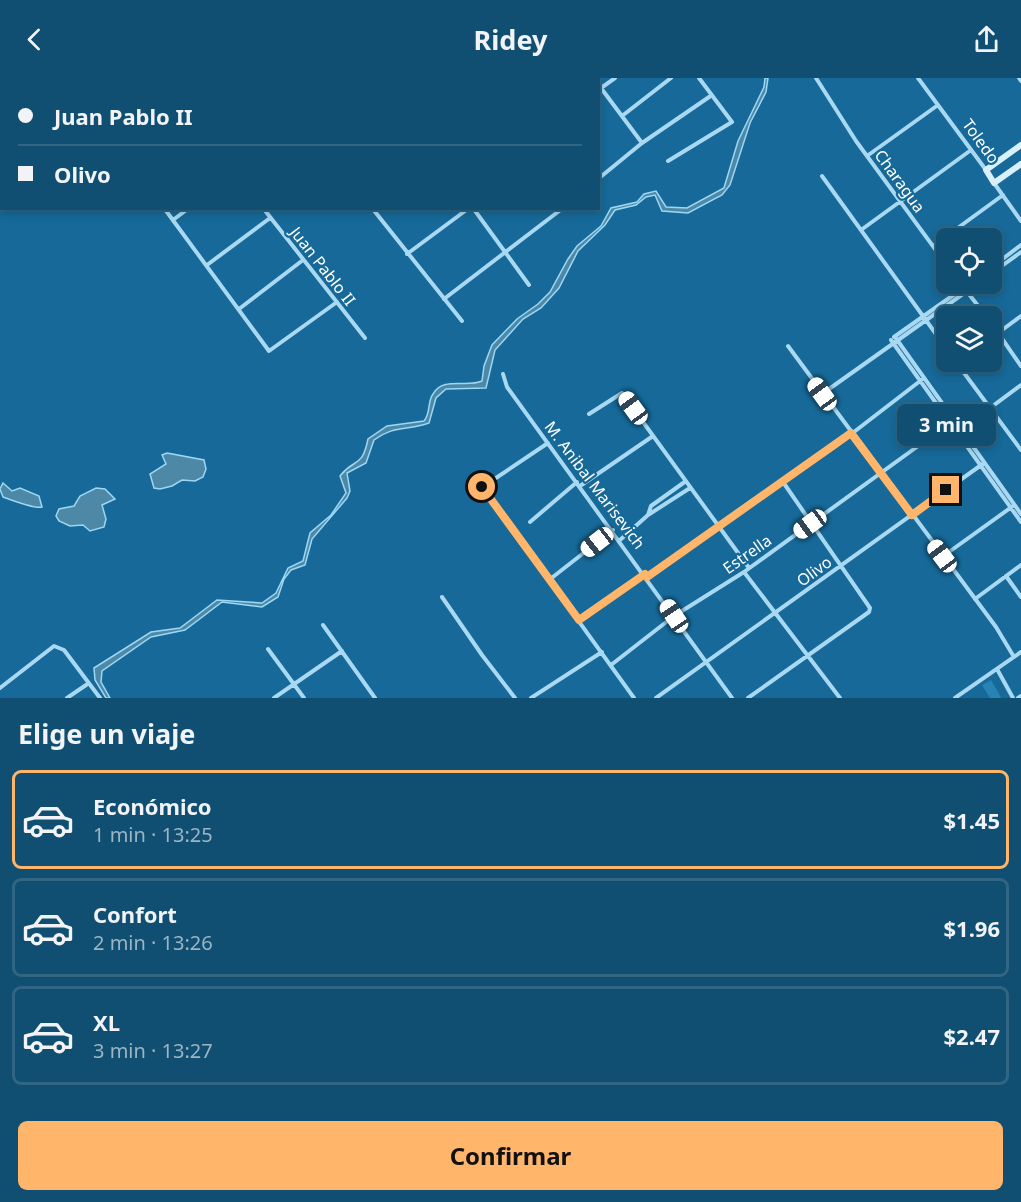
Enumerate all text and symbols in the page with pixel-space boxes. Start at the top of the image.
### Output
text: Ridey [474,21,547,58]
icon: back [18,23,51,56]
icon: share [970,23,1003,56]
text: Juan Pablo II [54,101,193,131]
street label: Toledo [957,114,1005,168]
street label: Charagua [870,145,930,217]
text: Olivo [54,159,111,189]
street label: Juan Pablo II [284,220,361,310]
map controls [936,228,1002,372]
button: locate [936,228,1002,294]
button: layers [936,306,1002,372]
car [804,374,840,414]
car [615,388,651,428]
callout: 3 min [896,403,996,445]
text: 3 min [919,411,974,438]
street label: M. Anibal Marisevich [540,417,650,553]
route start [468,473,495,500]
route end [932,476,959,503]
car [790,506,830,542]
car [577,524,617,560]
street label: Estrella [718,529,776,579]
car [924,536,960,576]
street label: Olivo [792,551,836,591]
car [656,596,692,636]
text: Elige un viaje [18,715,195,752]
text: Económico [93,791,212,821]
icon: car [21,793,75,847]
text: $1.45 [943,805,1000,835]
text: 1 min · 13:25 [93,821,213,848]
text: Confort [93,899,177,929]
icon: car [21,901,75,955]
text: $1.96 [943,913,1000,943]
text: 2 min · 13:26 [93,929,213,956]
text: XL [93,1007,120,1037]
icon: car [21,1009,75,1063]
text: $2.47 [943,1021,1000,1051]
text: 3 min · 13:27 [93,1037,213,1064]
button: Confirmar [18,1121,1003,1190]

